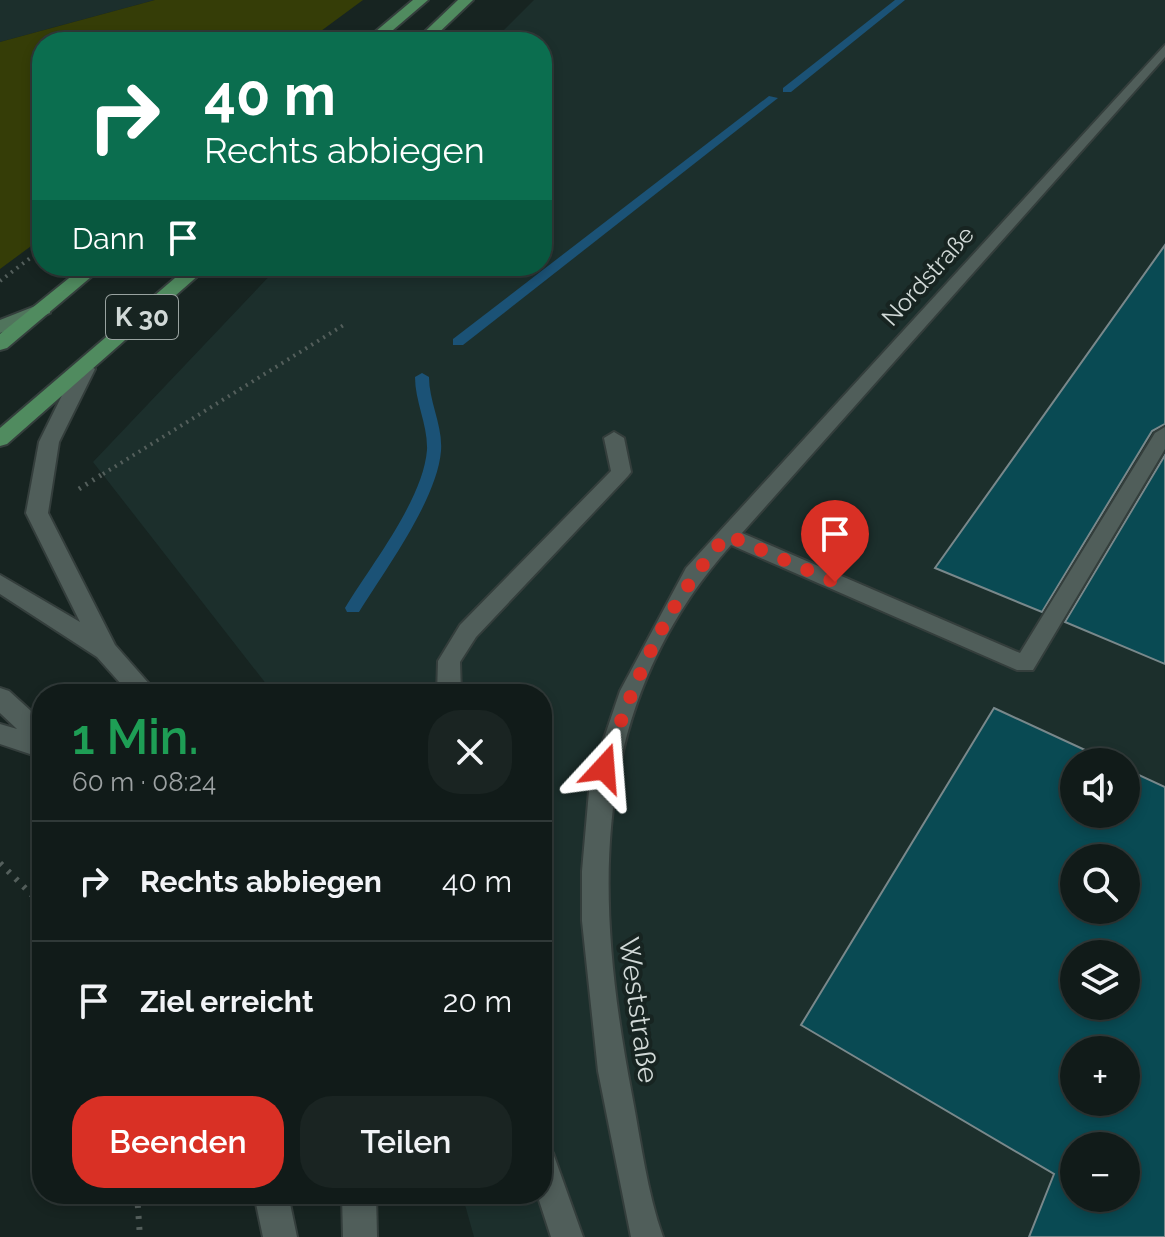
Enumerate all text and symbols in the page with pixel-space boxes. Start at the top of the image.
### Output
text: 40 m [204,62,336,128]
icon: right [72,64,176,168]
text: Rechts abbiegen [204,129,485,171]
icon: arrive [161,216,205,260]
street label: Nordstraße [875,220,980,331]
text: Dann [72,221,145,256]
road number: K 30 [106,295,178,339]
pin [801,500,869,582]
icon: arrive [813,512,857,556]
text: 1 Min. [72,709,199,765]
button: close [428,710,512,794]
position arrow [562,726,646,810]
map controls [1060,748,1140,1212]
button: sound [1060,748,1140,828]
text: 60 m · 08:24 [72,767,216,797]
button: search [1060,844,1140,924]
icon: right [72,859,116,903]
text: Rechts abbiegen [140,864,382,899]
text: 40 m [442,864,512,899]
street label: Weststraße [612,935,665,1085]
button: layers [1060,940,1140,1020]
icon: arrive [72,979,116,1023]
text: Ziel erreicht [140,984,313,1019]
text: 20 m [443,984,512,1019]
button: + [1060,1036,1140,1116]
button: Beenden [72,1096,284,1188]
button: Teilen [300,1096,512,1188]
button: − [1060,1132,1140,1212]

